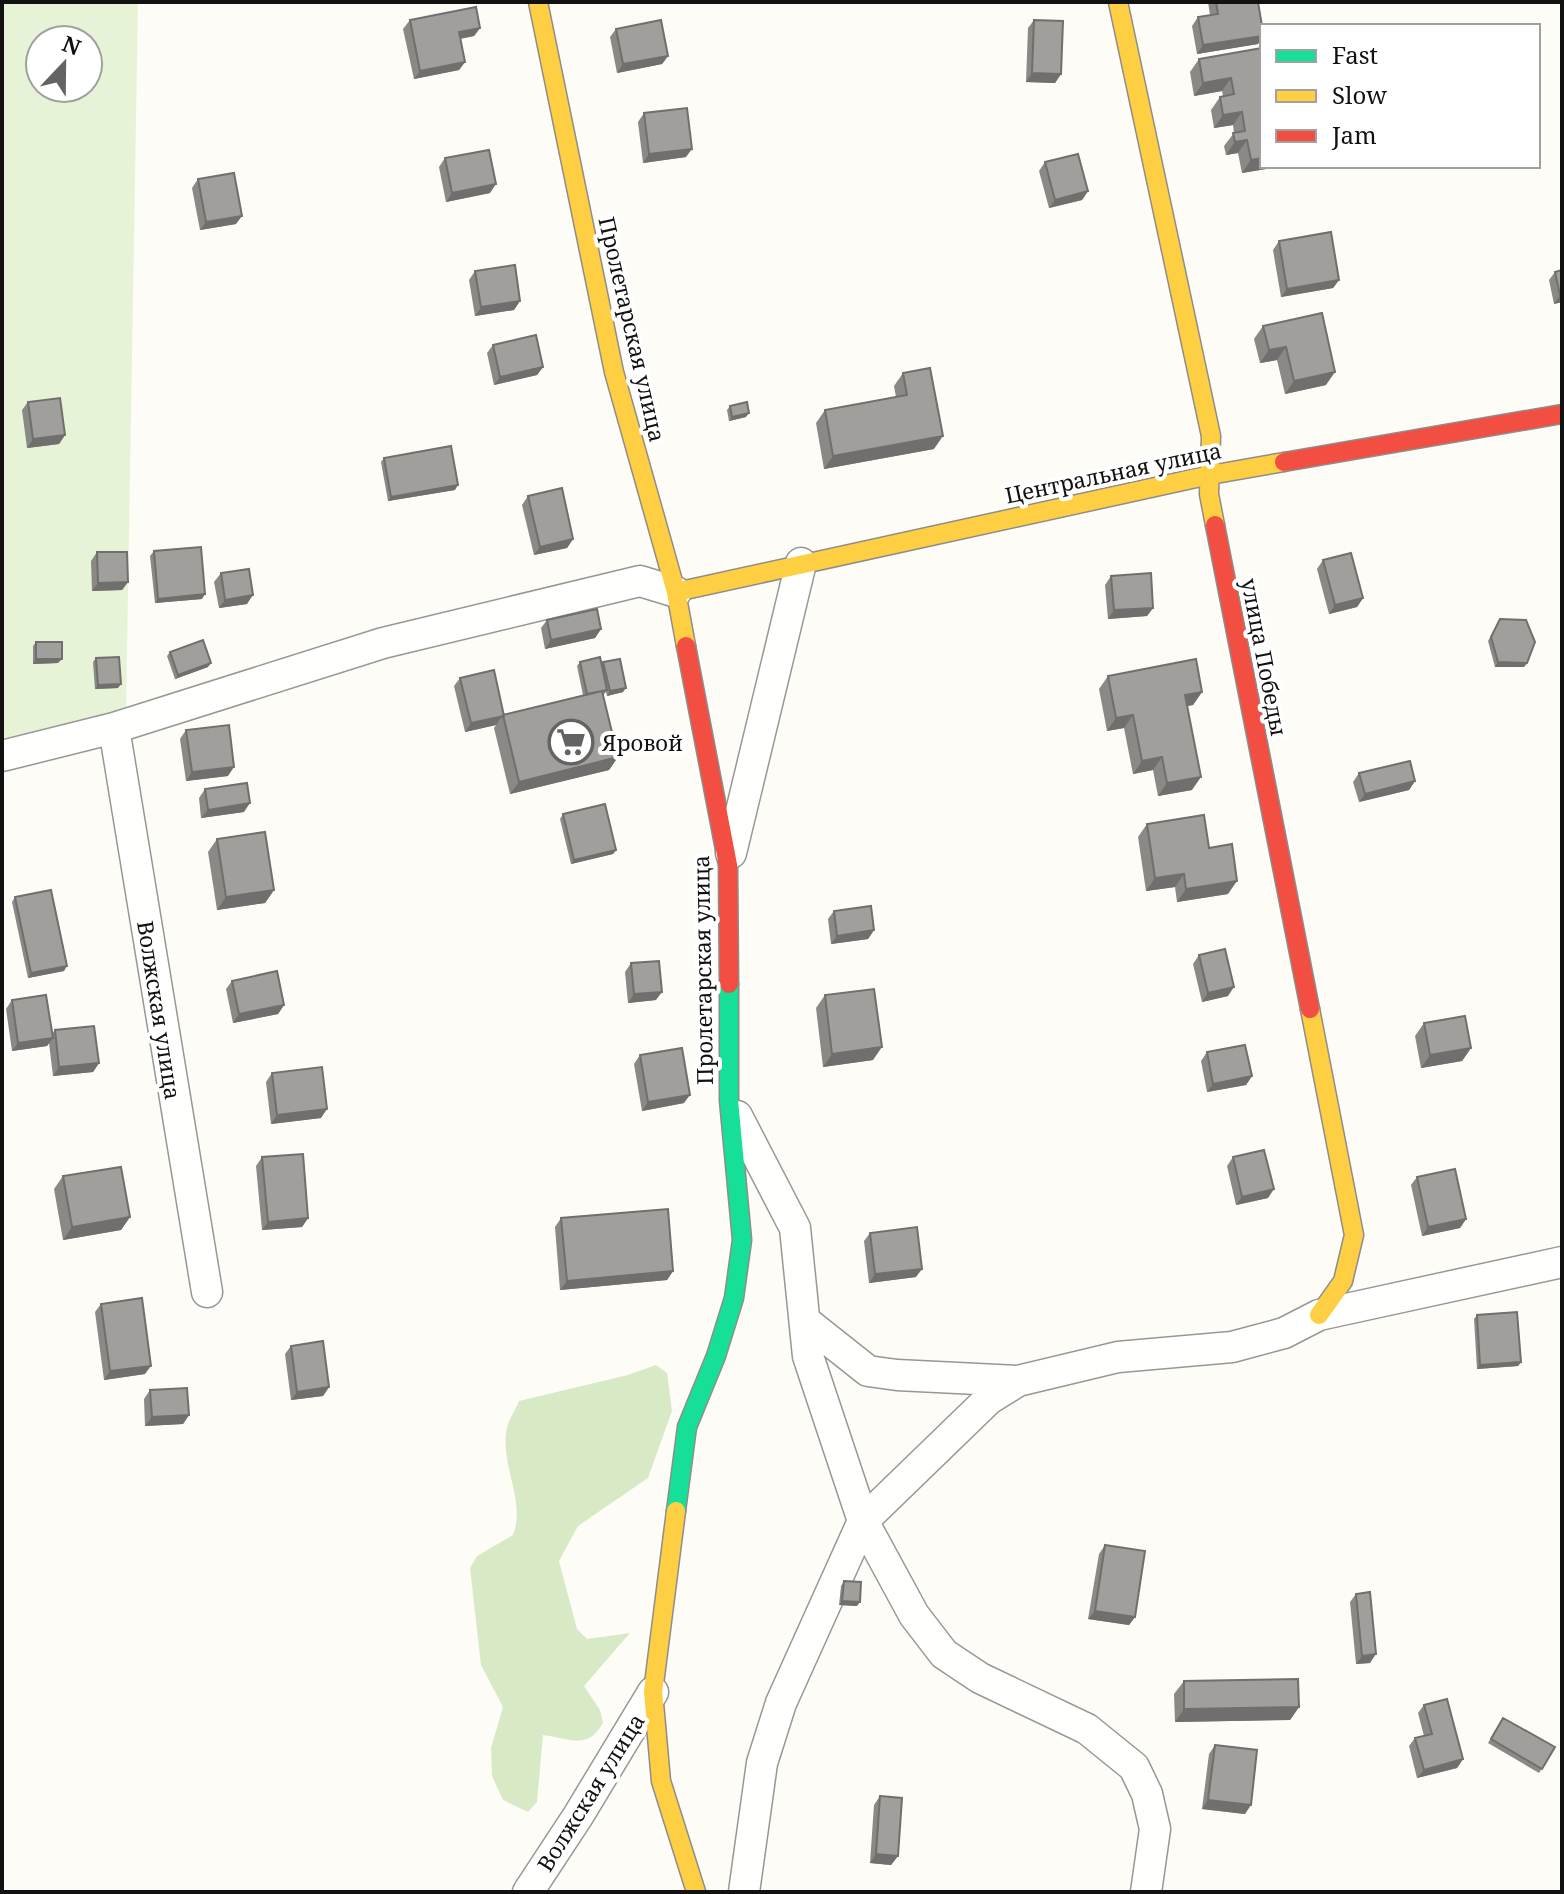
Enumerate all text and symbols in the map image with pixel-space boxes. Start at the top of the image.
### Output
north arrow [24,24,104,104]
legend [1260,24,1540,168]
text: N [58,27,86,62]
text: Fast [1332,38,1378,71]
text: Slow [1332,78,1387,111]
text: Jam [1331,118,1377,151]
street label: Пролетарская улица [593,214,673,444]
street label: Центральная улица [1002,434,1224,510]
street label: улица Победы [1235,576,1295,738]
supermarket icon: Яровой [547,718,595,766]
place label: Яровой [601,727,683,757]
street label: Пролетарская улица [685,855,719,1085]
street label: Волжская улица [131,918,189,1102]
street label: Волжская улица [529,1707,651,1877]

